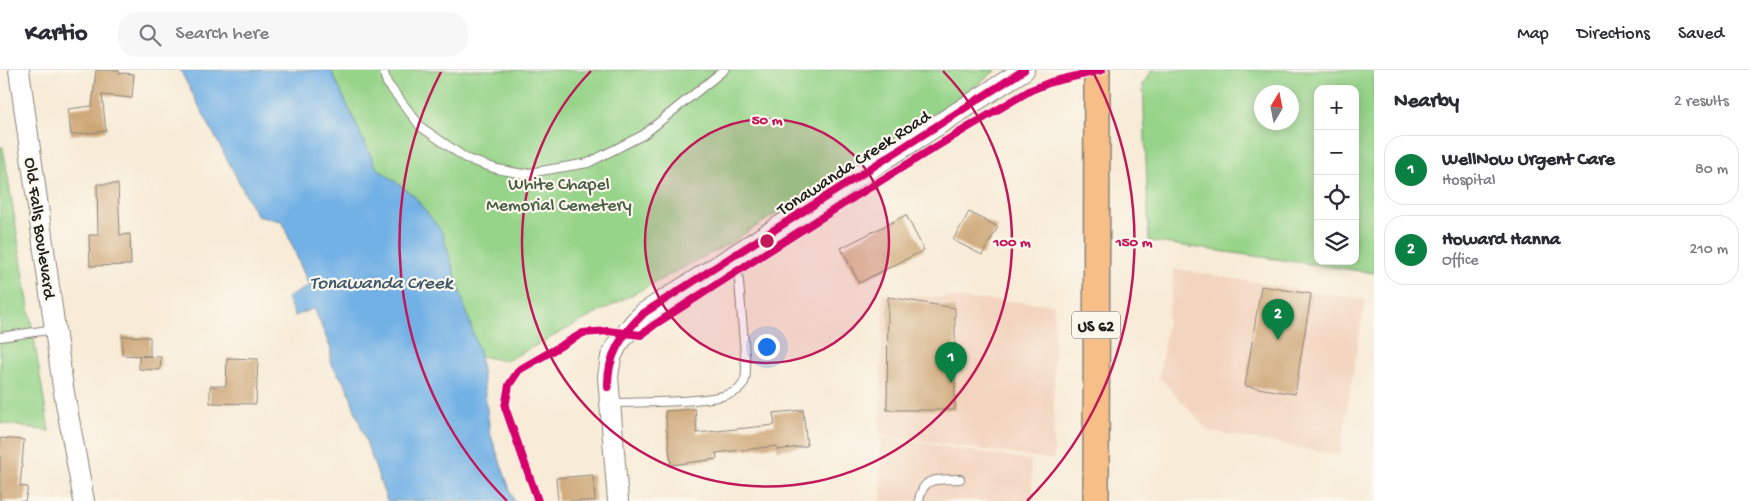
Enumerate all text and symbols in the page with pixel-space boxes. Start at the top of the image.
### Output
search box [118,12,468,57]
text: Kartio [25,20,88,49]
icon: search [136,21,164,49]
text: Search here [176,23,269,46]
text: Map [1517,24,1549,45]
text: Directions [1577,24,1650,45]
text: Saved [1678,24,1724,45]
north arrow [1254,85,1299,130]
map controls [1314,85,1359,265]
button: + [1314,85,1359,130]
text: Nearby [1394,90,1459,115]
text: 2 results [1674,93,1729,112]
street label: Tonawanda Creek Road [773,106,936,222]
text: 50 m [752,112,783,130]
button: − [1314,130,1359,175]
text: WellNow Urgent Care [1442,149,1615,172]
street label: Old Falls Boulevard [18,156,59,302]
text: 1 [1408,161,1414,180]
text: 80 m [1695,161,1728,180]
text: Hospital [1442,172,1496,191]
park label: White Chapel Memorial Cemetery [486,175,632,217]
button: locate [1314,175,1359,220]
button: layers [1314,220,1359,265]
text: Howard Hanna [1442,229,1560,252]
centre of rings [758,232,776,250]
text: 100 m [992,234,1031,252]
text: 150 m [1115,234,1153,252]
text: 2 [1407,241,1415,260]
text: 210 m [1689,241,1728,260]
text: Office [1442,252,1479,271]
water label: Tonawanda Creek [310,273,454,296]
pin: 2 [1262,299,1294,340]
road number: US 62 [1072,312,1120,338]
your location [754,334,780,360]
pin: 1 [935,342,967,383]

